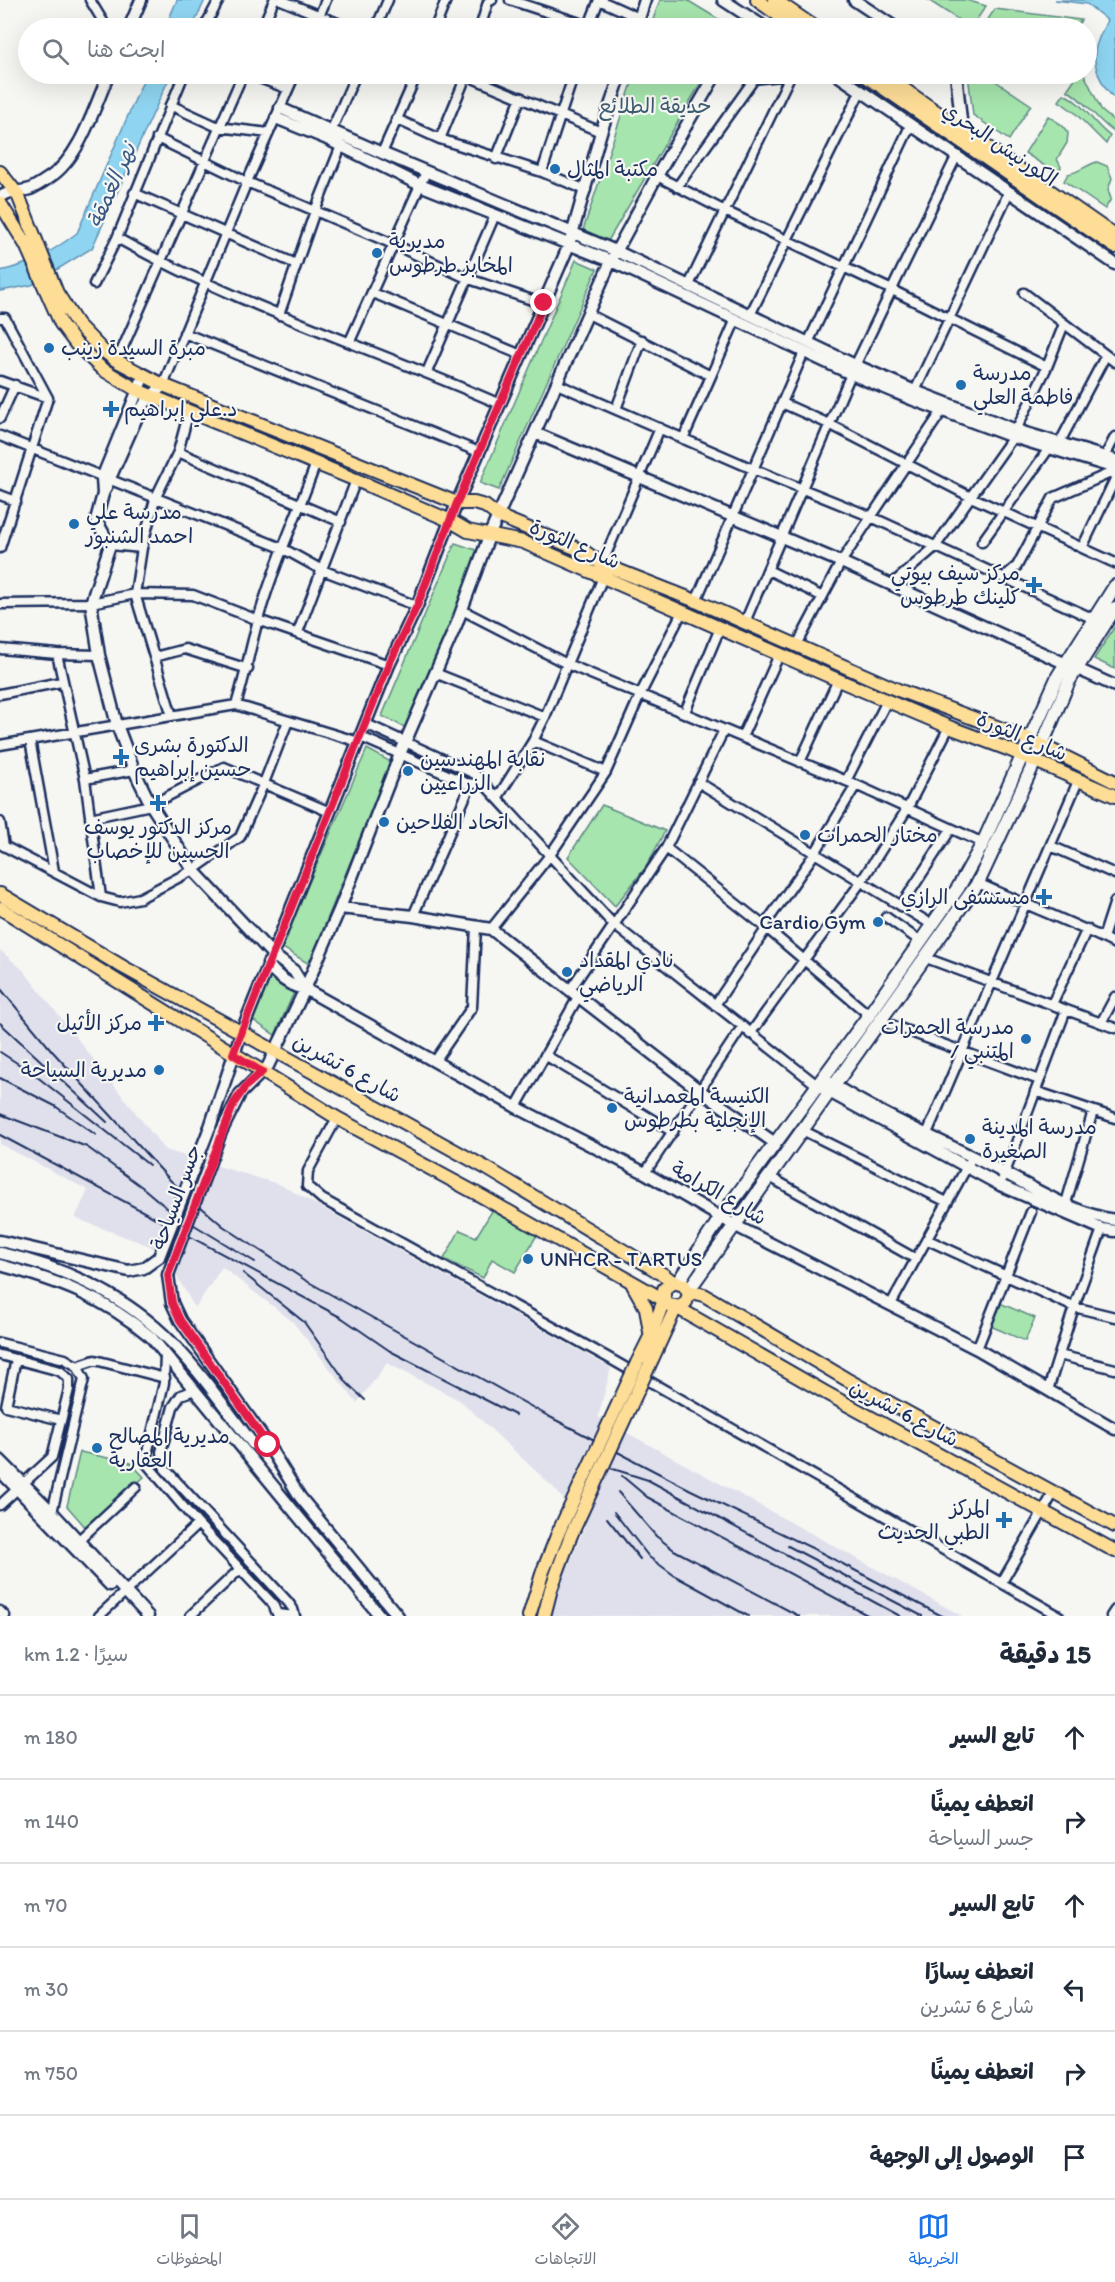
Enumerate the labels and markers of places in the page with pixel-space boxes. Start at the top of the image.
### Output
place label: مكتبة المثال [567,156,658,182]
marker: مكتبة المثال [548,162,562,176]
place label: مديرية المخابز طرطوس [389,228,513,278]
marker: مديرية المخابز طرطوس [370,246,384,260]
place label: مبرة السيدة زينب [61,335,206,361]
marker: مبرة السيدة زينب [42,341,56,355]
place label: مدرسة فاطمة العلي [973,360,1073,416]
marker: مدرسة فاطمة العلي [954,378,968,392]
place label: د.علي إبراهيم [124,396,237,428]
marker: د.علي إبراهيم [102,400,120,418]
place label: مدرسة علي احمد الشنبور [84,499,193,550]
marker: مدرسة علي احمد الشنبور [67,517,81,531]
place label: مركز سيف بيوتي كلينك طرطوس [891,560,1020,610]
marker: مركز سيف بيوتي كلينك طرطوس [1025,576,1043,594]
place label: الدكتورة بشرى حسين إبراهيم [134,732,252,785]
place label: نقابة المهندسين الزراعيين [420,746,545,795]
marker: الدكتورة بشرى حسين إبراهيم [112,748,130,766]
marker: نقابة المهندسين الزراعيين [401,764,415,778]
marker: مركز الدكتور يوسف الحسين للإخصاب [149,794,167,812]
place label: اتحاد الفلاحين [396,809,509,834]
place label: مركز الدكتور يوسف الحسين للإخصاب [84,814,232,864]
marker: اتحاد الفلاحين [377,815,391,829]
place label: مختار الحمرات [817,822,938,847]
marker: مختار الحمرات [798,828,812,842]
place label: مستشفى الرازي [901,884,1030,912]
marker: مستشفى الرازي [1035,888,1053,906]
place label: Cardio Gym [759,909,866,934]
marker: Cardio Gym [871,915,885,929]
place label: نادي المقداد الرياضي [579,947,674,1003]
marker: نادي المقداد الرياضي [560,965,574,979]
place label: مركز الأثيل [56,1009,142,1035]
marker: مركز الأثيل [147,1014,165,1032]
place label: مدرسة الحمرات / المتنبي [881,1014,1014,1070]
marker: مدرسة الحمرات / المتنبي [1019,1032,1033,1046]
place label: مديرية السياحة [21,1057,147,1082]
marker: مديرية السياحة [152,1063,166,1077]
place label: الكنيسة المعمدانية الإنجلية بطرطوس [624,1083,770,1133]
marker: الكنيسة المعمدانية الإنجلية بطرطوس [605,1101,619,1115]
place label: مدرسة المدينة الصغيرة [982,1114,1097,1163]
marker: مدرسة المدينة الصغيرة [963,1132,977,1146]
place label: UNHCR - TARTUS [540,1246,702,1271]
marker: UNHCR - TARTUS [521,1252,535,1266]
place label: مديرية المصالح العقارية [109,1423,230,1472]
marker: مديرية المصالح العقارية [90,1441,104,1455]
place label: المركز الطبي الحديث [878,1495,990,1551]
marker: المركز الطبي الحديث [995,1511,1013,1529]

